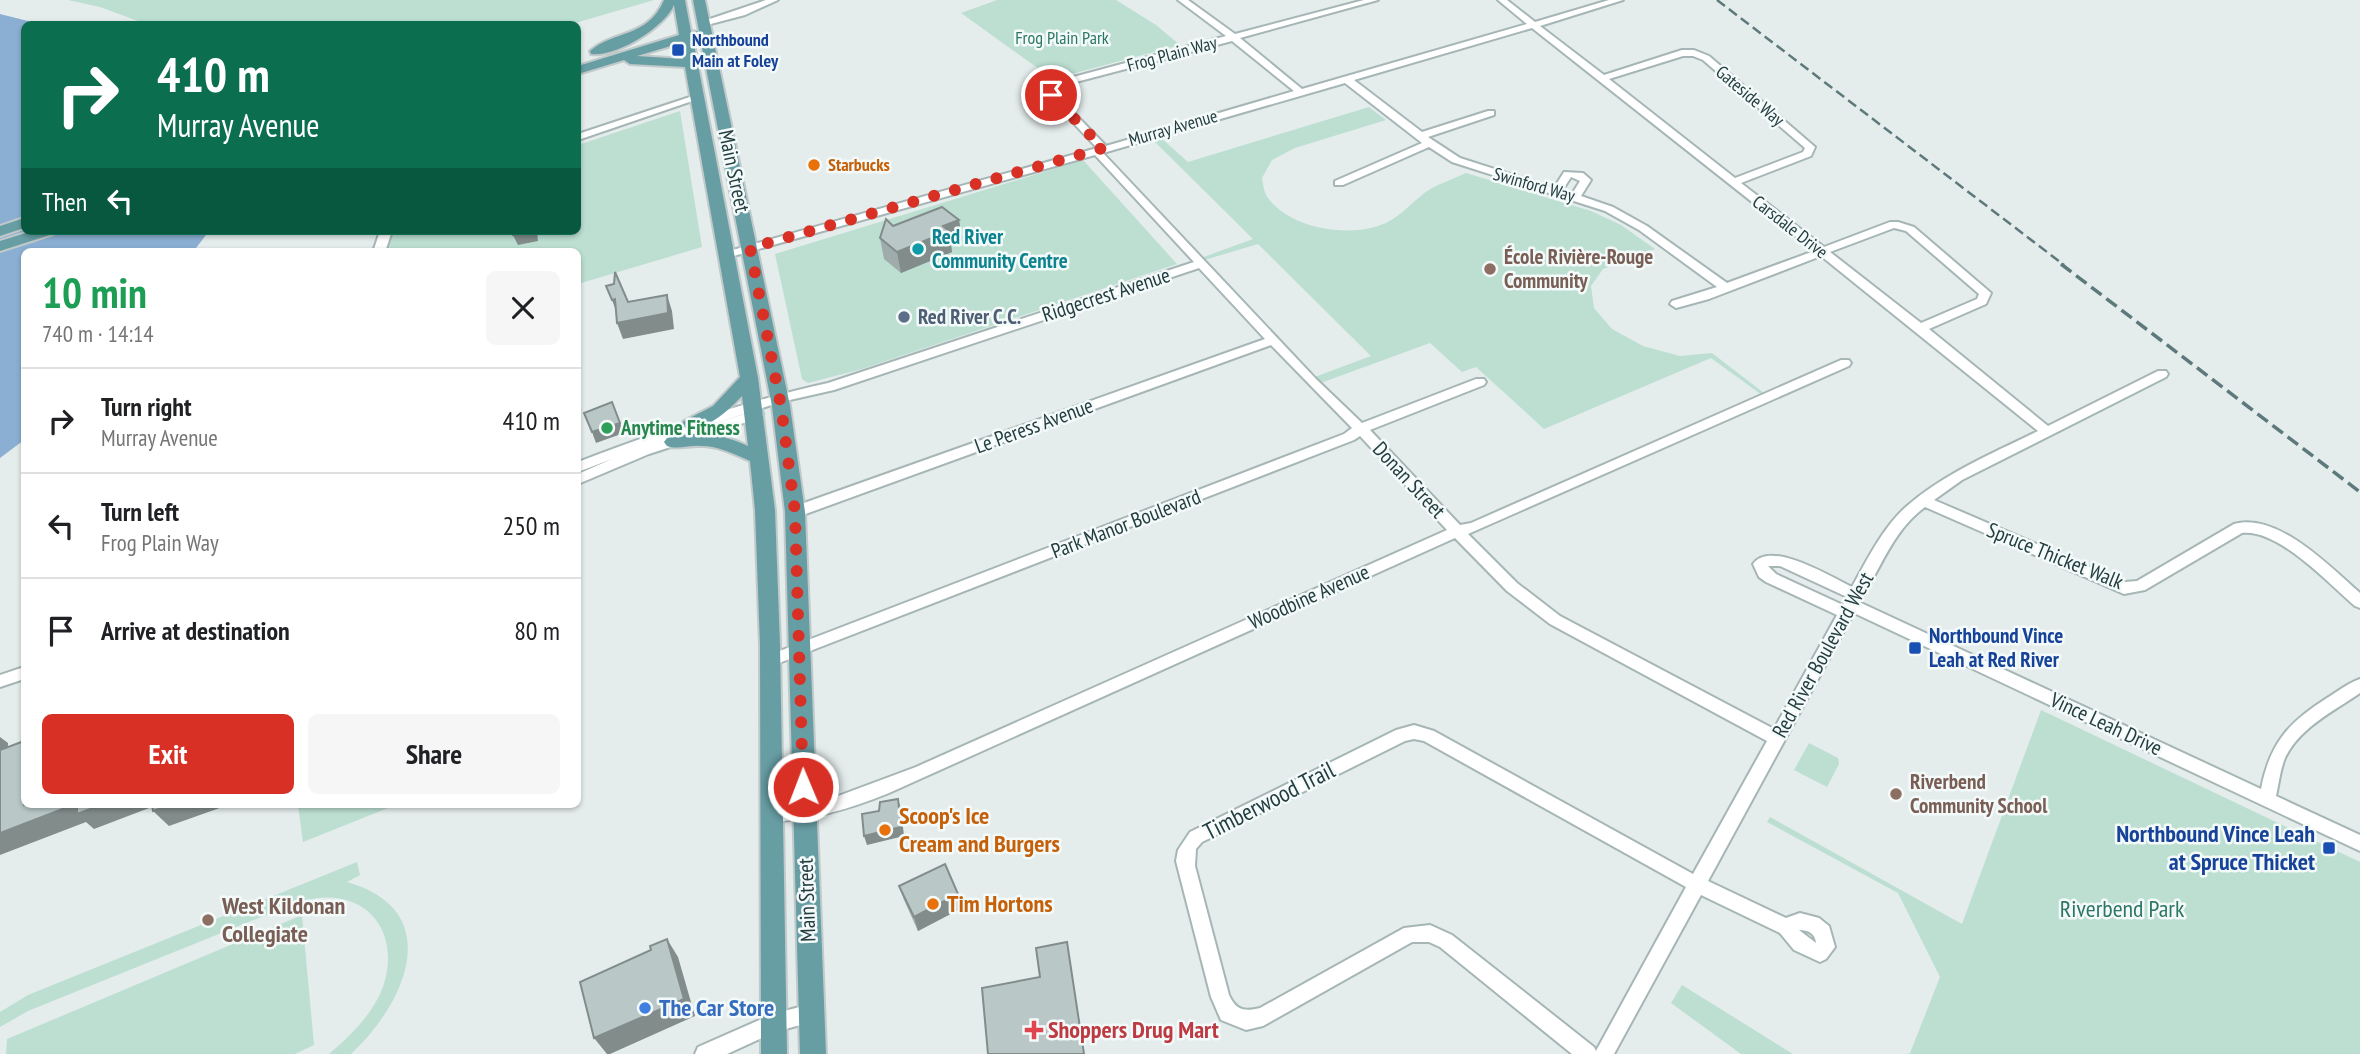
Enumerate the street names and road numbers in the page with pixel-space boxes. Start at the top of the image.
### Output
street label: Frog Plain Way [1124,30,1220,77]
street label: Gateside Way [1711,60,1789,131]
street label: Murray Avenue [1126,104,1220,151]
street label: Main Street [713,127,756,215]
street label: Swinford Way [1491,162,1578,207]
street label: Carsdale Drive [1748,190,1833,263]
street label: Ridgecrest Avenue [1038,261,1173,328]
street label: Le Peress Avenue [971,392,1097,459]
street label: Donan Street [1367,436,1452,524]
street label: Park Manor Boulevard [1047,483,1204,564]
street label: Spruce Thicket Walk [1983,516,2127,595]
street label: Woodbine Avenue [1244,558,1373,635]
street label: Red River Boulevard West [1766,567,1879,742]
street label: Vince Leah Drive [2045,685,2167,761]
street label: Timberwood Trail [1198,754,1340,847]
street label: Main Street [792,858,821,942]

